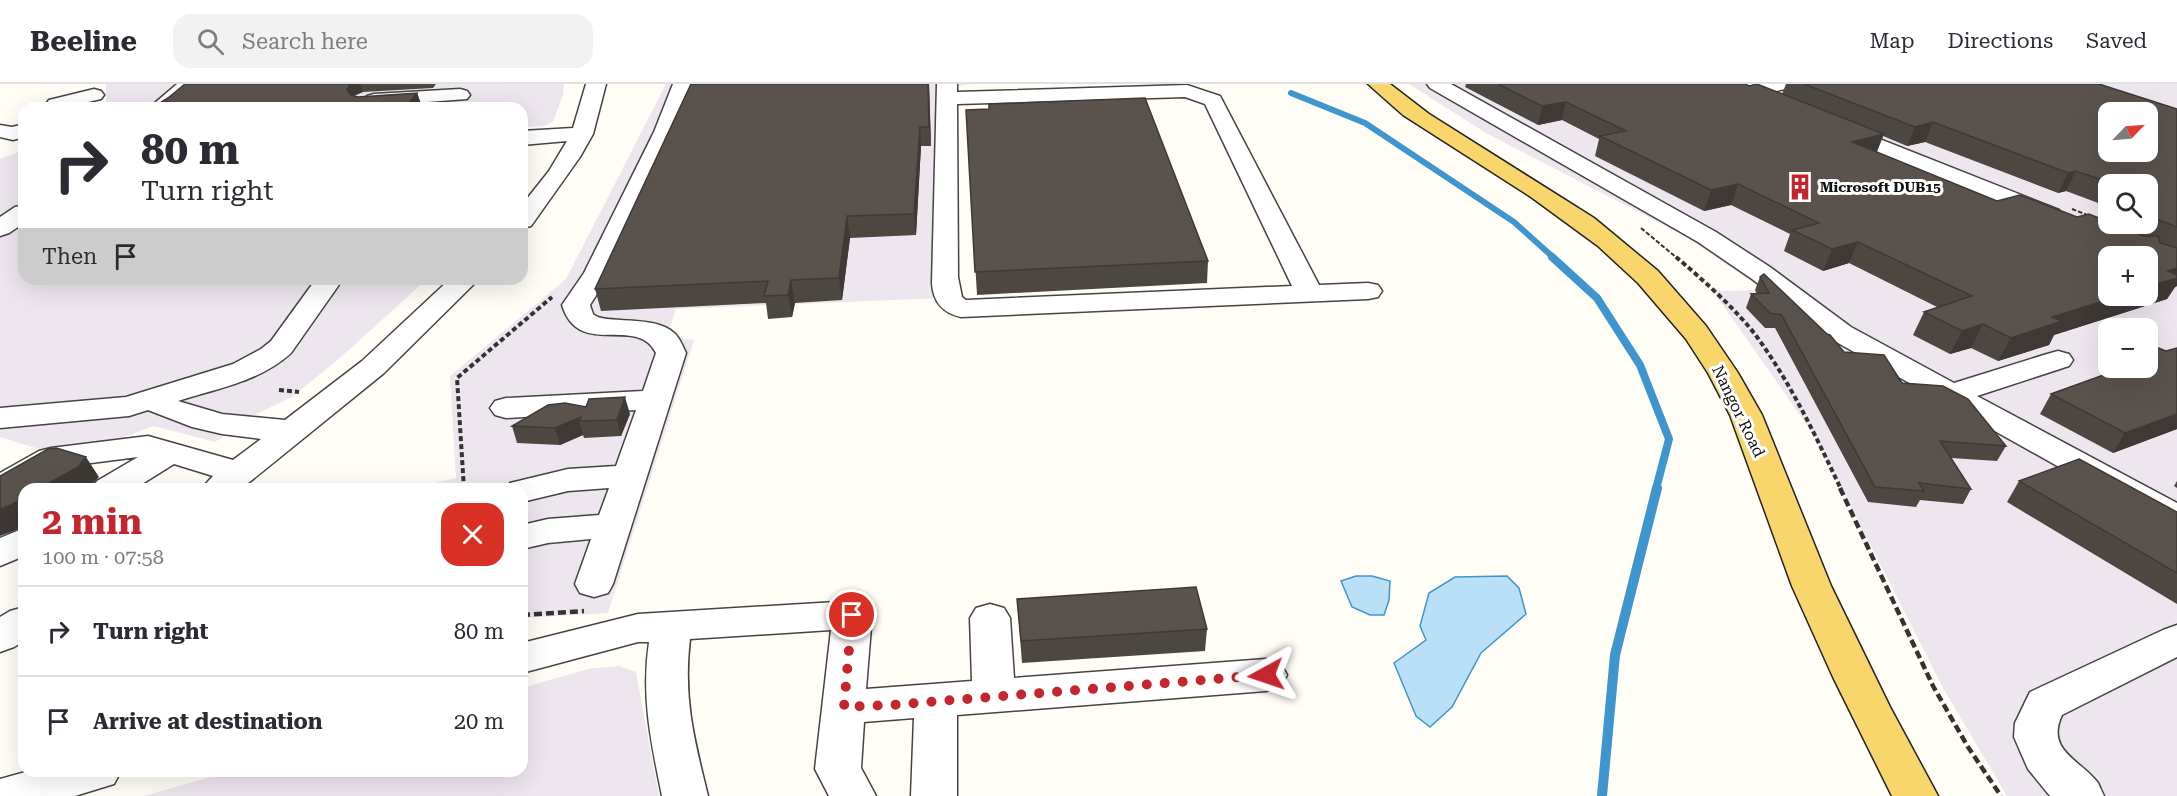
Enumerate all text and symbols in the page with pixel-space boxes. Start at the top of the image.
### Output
search box [173,14,593,68]
text: Beeline [30,25,137,58]
icon: search [194,25,227,58]
text: Search here [242,29,368,54]
text: Map [1870,29,1914,53]
text: Directions [1947,29,2053,53]
text: Saved [2086,29,2147,53]
north arrow [2098,102,2158,162]
map controls [2098,102,2158,378]
text: 80 m [141,125,239,174]
icon: right [42,126,120,204]
building icon: Microsoft DUB15 [1785,172,1815,202]
button: search [2098,174,2158,234]
text: Turn right [141,175,274,207]
place label: Microsoft DUB15 [1820,179,1941,195]
icon: arrive [109,240,142,273]
text: Then [42,244,97,269]
button: + [2098,246,2158,306]
button: − [2098,318,2158,378]
street label: Nangor Road [1708,362,1769,460]
text: 2 min [42,501,142,543]
button: close [441,503,504,566]
text: 100 m · 07:58 [42,545,164,569]
pin [826,589,877,640]
icon: arrive [835,598,868,631]
icon: right [42,615,75,648]
text: Turn right [93,619,208,644]
text: 80 m [454,619,504,644]
position arrow [1234,643,1298,707]
icon: arrive [42,705,75,738]
text: Arrive at destination [93,709,322,734]
text: 20 m [454,709,504,734]

